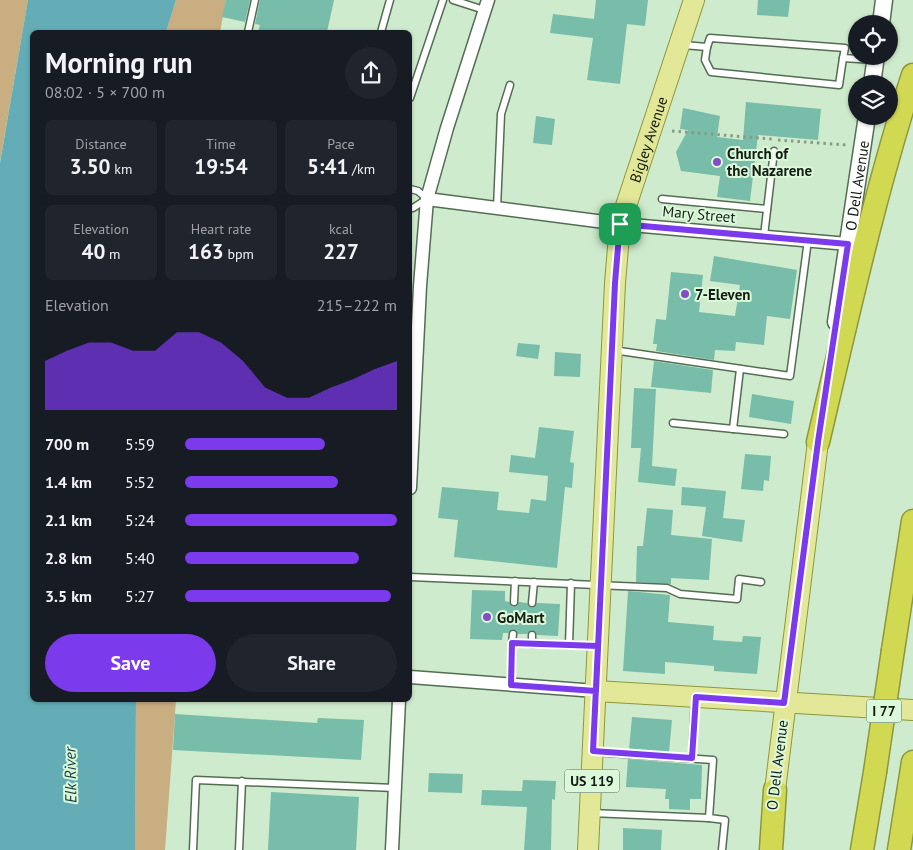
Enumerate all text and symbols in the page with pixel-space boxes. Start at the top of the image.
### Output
map controls [848,15,898,125]
button: locate [848,15,898,65]
text: Morning run [45,44,193,81]
button: share [345,47,397,99]
button: layers [848,75,898,125]
text: 08:02 · 5 × 700 m [45,82,165,102]
street label: Bigley Avenue [625,94,671,185]
text: Distance [75,135,127,153]
text: Time [206,135,236,153]
text: Pace [327,135,355,153]
street label: O Dell Avenue [840,139,873,232]
place label: Church of the Nazarene [727,144,812,180]
text: 3.50 [70,153,111,180]
text: 19:54 [194,153,248,180]
text: 5:41 [307,153,348,180]
marker: Church of the Nazarene [711,156,723,168]
text: km [111,160,132,178]
text: /km [348,160,375,178]
street label: Mary Street [662,201,736,227]
pin [599,203,641,245]
icon: arrive [606,210,634,238]
text: Elevation [73,220,129,238]
text: Heart rate [191,220,251,238]
text: kcal [329,220,353,238]
text: 40 [82,238,105,265]
text: 163 [188,238,224,265]
text: 227 [323,238,359,265]
text: m [105,245,120,263]
text: bpm [224,245,254,263]
place label: 7-Eleven [695,285,750,304]
marker: 7-Eleven [679,288,691,300]
text: Elevation [45,295,109,315]
text: 215–222 m [317,295,397,315]
text: 700 m [45,434,89,454]
text: 5:59 [125,434,155,454]
text: 1.4 km [45,472,92,492]
text: 5:52 [125,472,155,492]
text: 2.1 km [45,510,92,530]
text: 5:24 [125,510,155,530]
text: 2.8 km [45,548,92,568]
text: 5:40 [125,548,155,568]
text: 3.5 km [45,586,92,606]
text: 5:27 [125,586,155,606]
place label: GoMart [497,608,545,627]
marker: GoMart [481,611,493,623]
button: Save [45,634,216,692]
button: Share [226,634,397,692]
road number: I 77 [866,699,902,722]
street label: O Dell Avenue [762,719,792,811]
water label: Elk River [59,745,80,803]
road number: US 119 [564,769,620,792]

